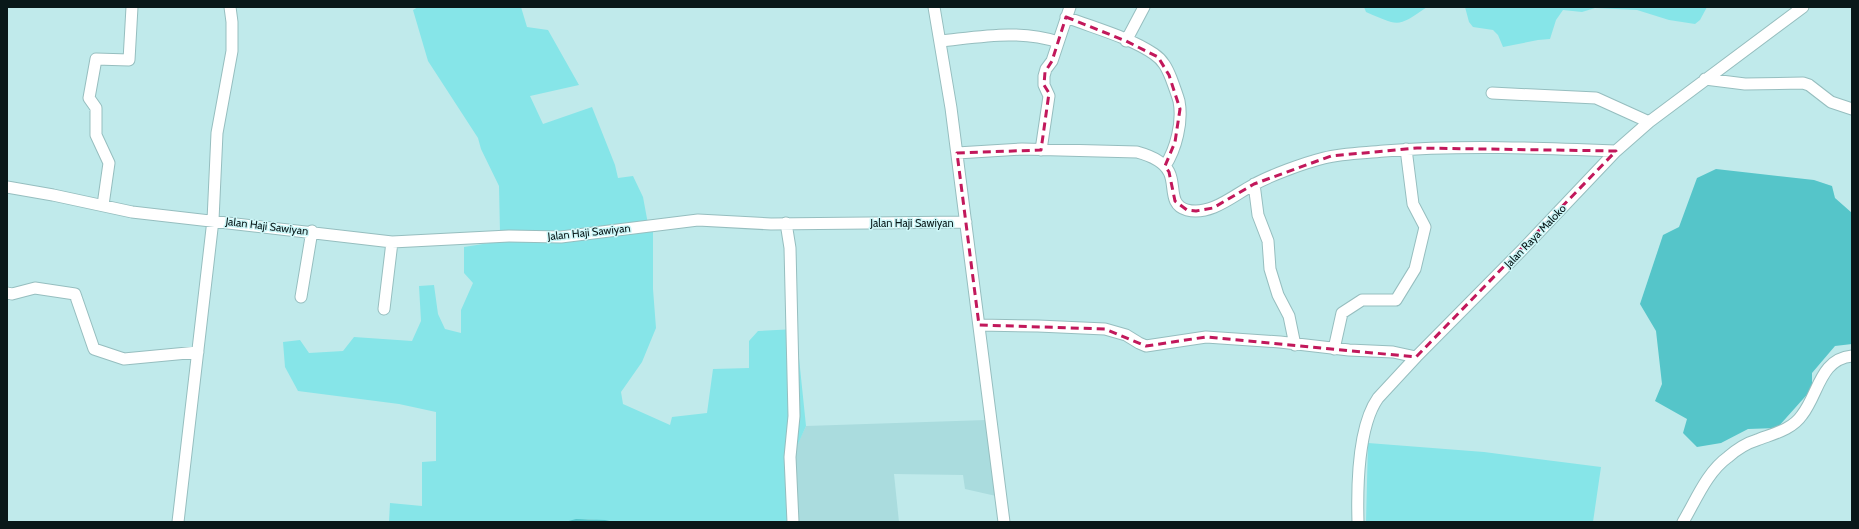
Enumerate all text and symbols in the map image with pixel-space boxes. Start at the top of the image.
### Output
street label: Jalan Raya Maloko [1500,201,1569,271]
street label: Jalan Haji Sawiyan [224,214,309,238]
street label: Jalan Haji Sawiyan [869,216,954,230]
street label: Jalan Haji Sawiyan [546,221,631,243]

